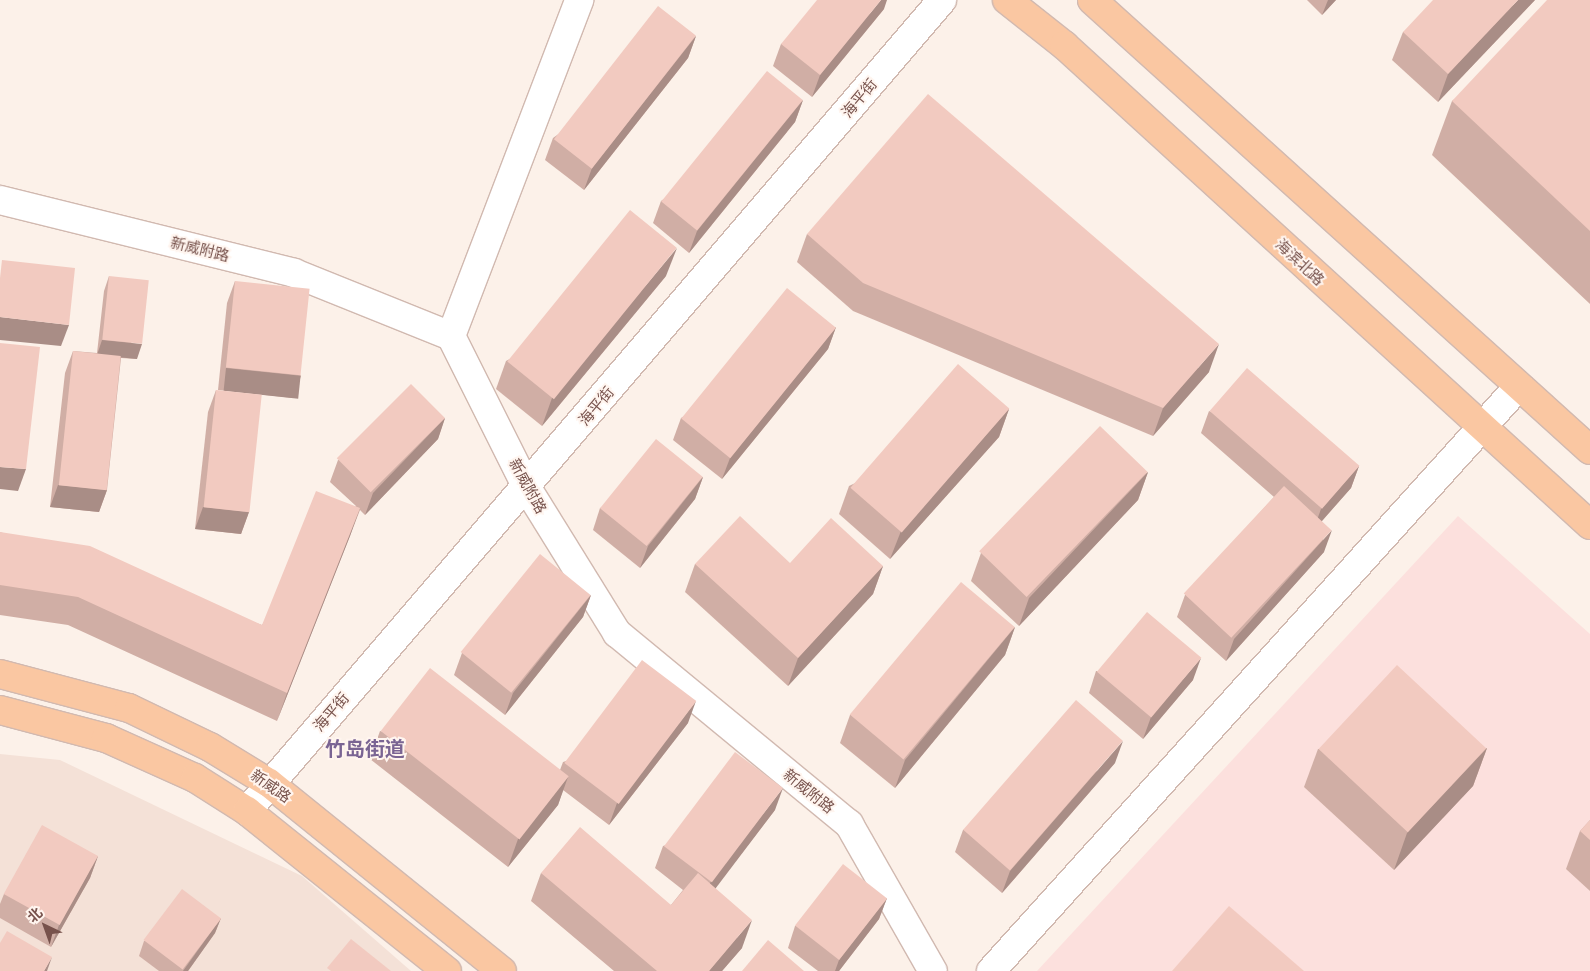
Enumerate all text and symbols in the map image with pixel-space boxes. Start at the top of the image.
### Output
street label: 海平街 [838,75,880,121]
street label: 新威附路 [169,233,231,265]
street label: 海滨北路 [1272,235,1328,289]
street label: 海平街 [575,383,617,429]
street label: 新威附路 [506,455,550,517]
street label: 海平街 [309,689,353,735]
district label: 竹岛街道 [325,737,405,761]
street label: 新威附路 [780,765,838,817]
street label: 新威路 [247,766,295,806]
north arrow [20,901,70,951]
text: 北 [24,903,46,926]

